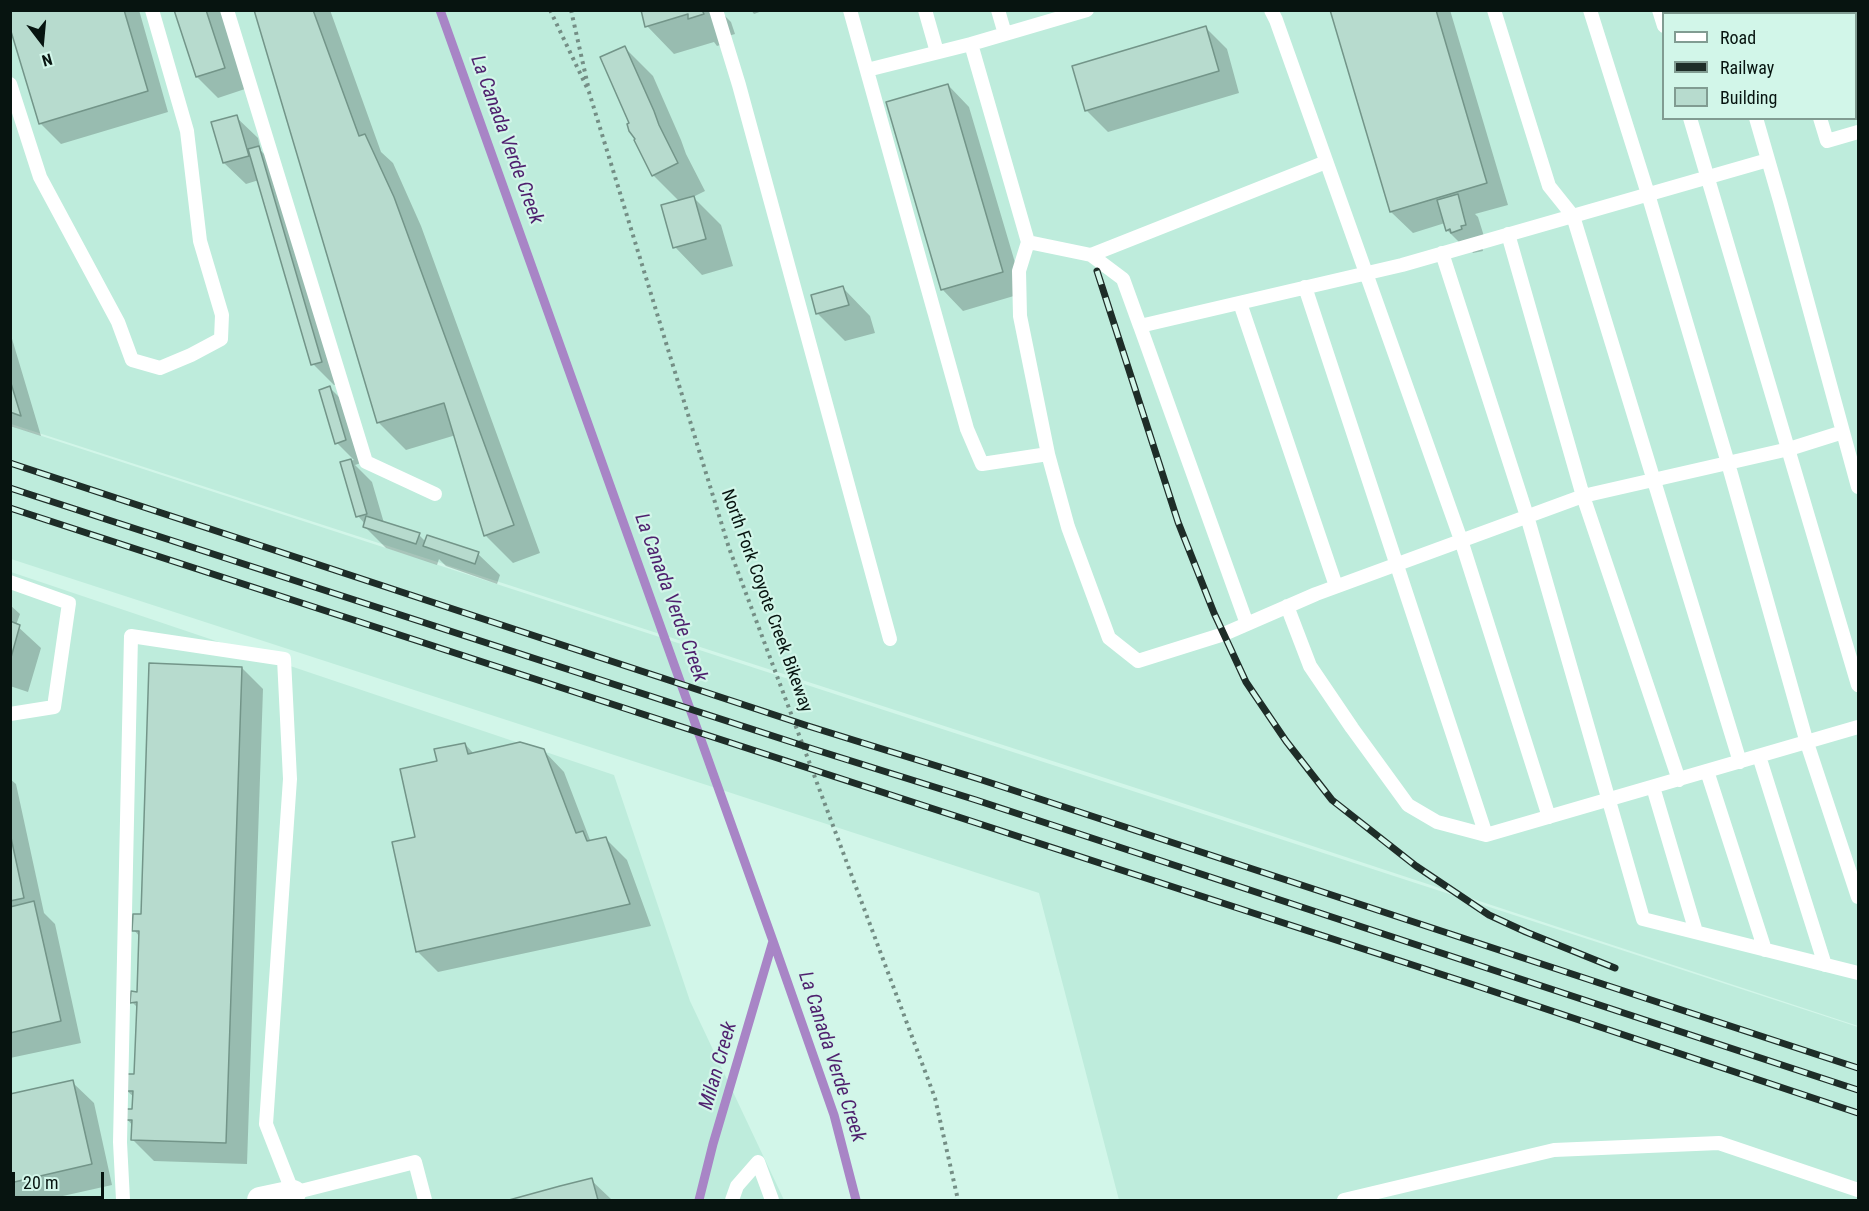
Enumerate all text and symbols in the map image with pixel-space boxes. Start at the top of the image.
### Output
north arrow [12,12,72,72]
legend [1662,12,1857,120]
text: Road [1720,27,1756,48]
text: N [40,49,54,70]
water label: La Canada Verde Creek [464,52,548,228]
text: Railway [1720,57,1774,78]
text: Building [1720,87,1777,108]
street label: North Fork Coyote Creek Bikeway [716,487,816,715]
water label: La Canada Verde Creek [628,510,712,686]
water label: La Canada Verde Creek [792,969,870,1145]
water label: Milan Creek [695,1019,743,1113]
scale bar [15,1160,106,1198]
text: 20 m [23,1172,58,1193]

